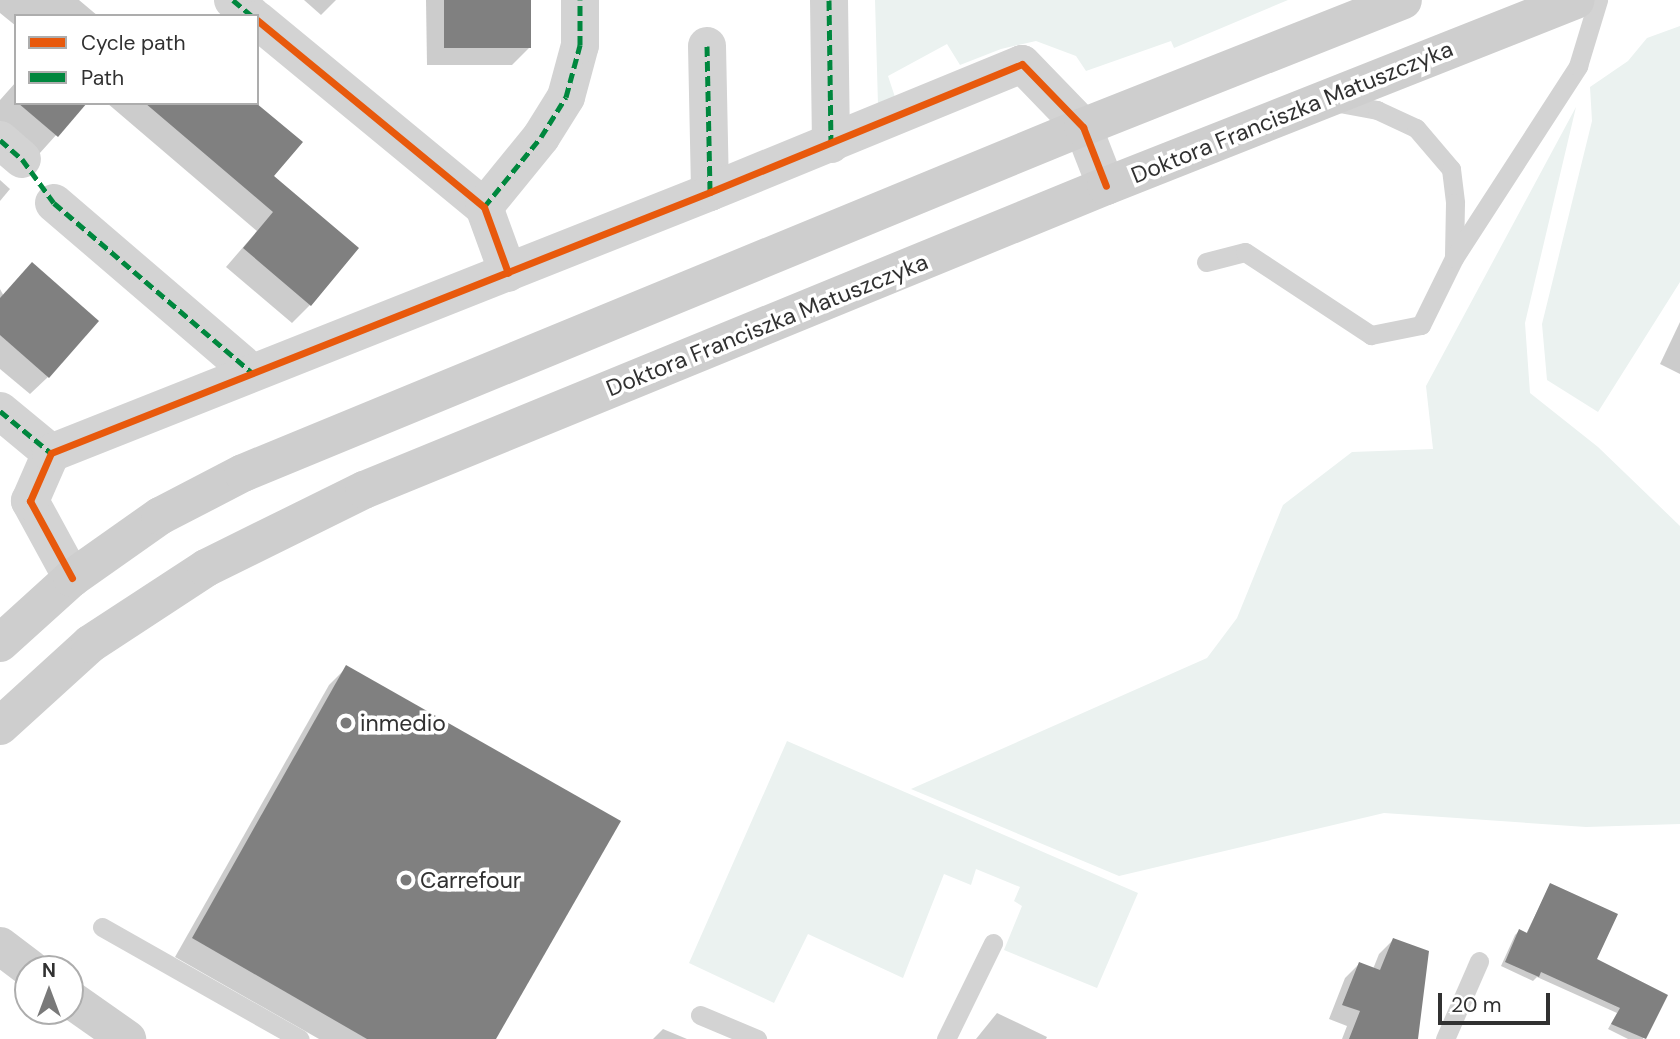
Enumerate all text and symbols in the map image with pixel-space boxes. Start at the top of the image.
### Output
legend [14,14,259,105]
text: Cycle path [81,29,186,57]
street label: Doktora Franciszka Matuszczyka [1127,35,1457,189]
text: Path [81,64,124,92]
street label: Doktora Franciszka Matuszczyka [602,248,932,402]
place label: inmedio [360,709,446,737]
marker: inmedio [338,715,354,731]
place label: Carrefour [420,866,521,894]
marker: Carrefour [398,872,414,888]
north arrow [14,955,84,1025]
text: N [42,958,56,983]
scale bar [1442,979,1554,1023]
text: 20 m [1451,991,1502,1019]

